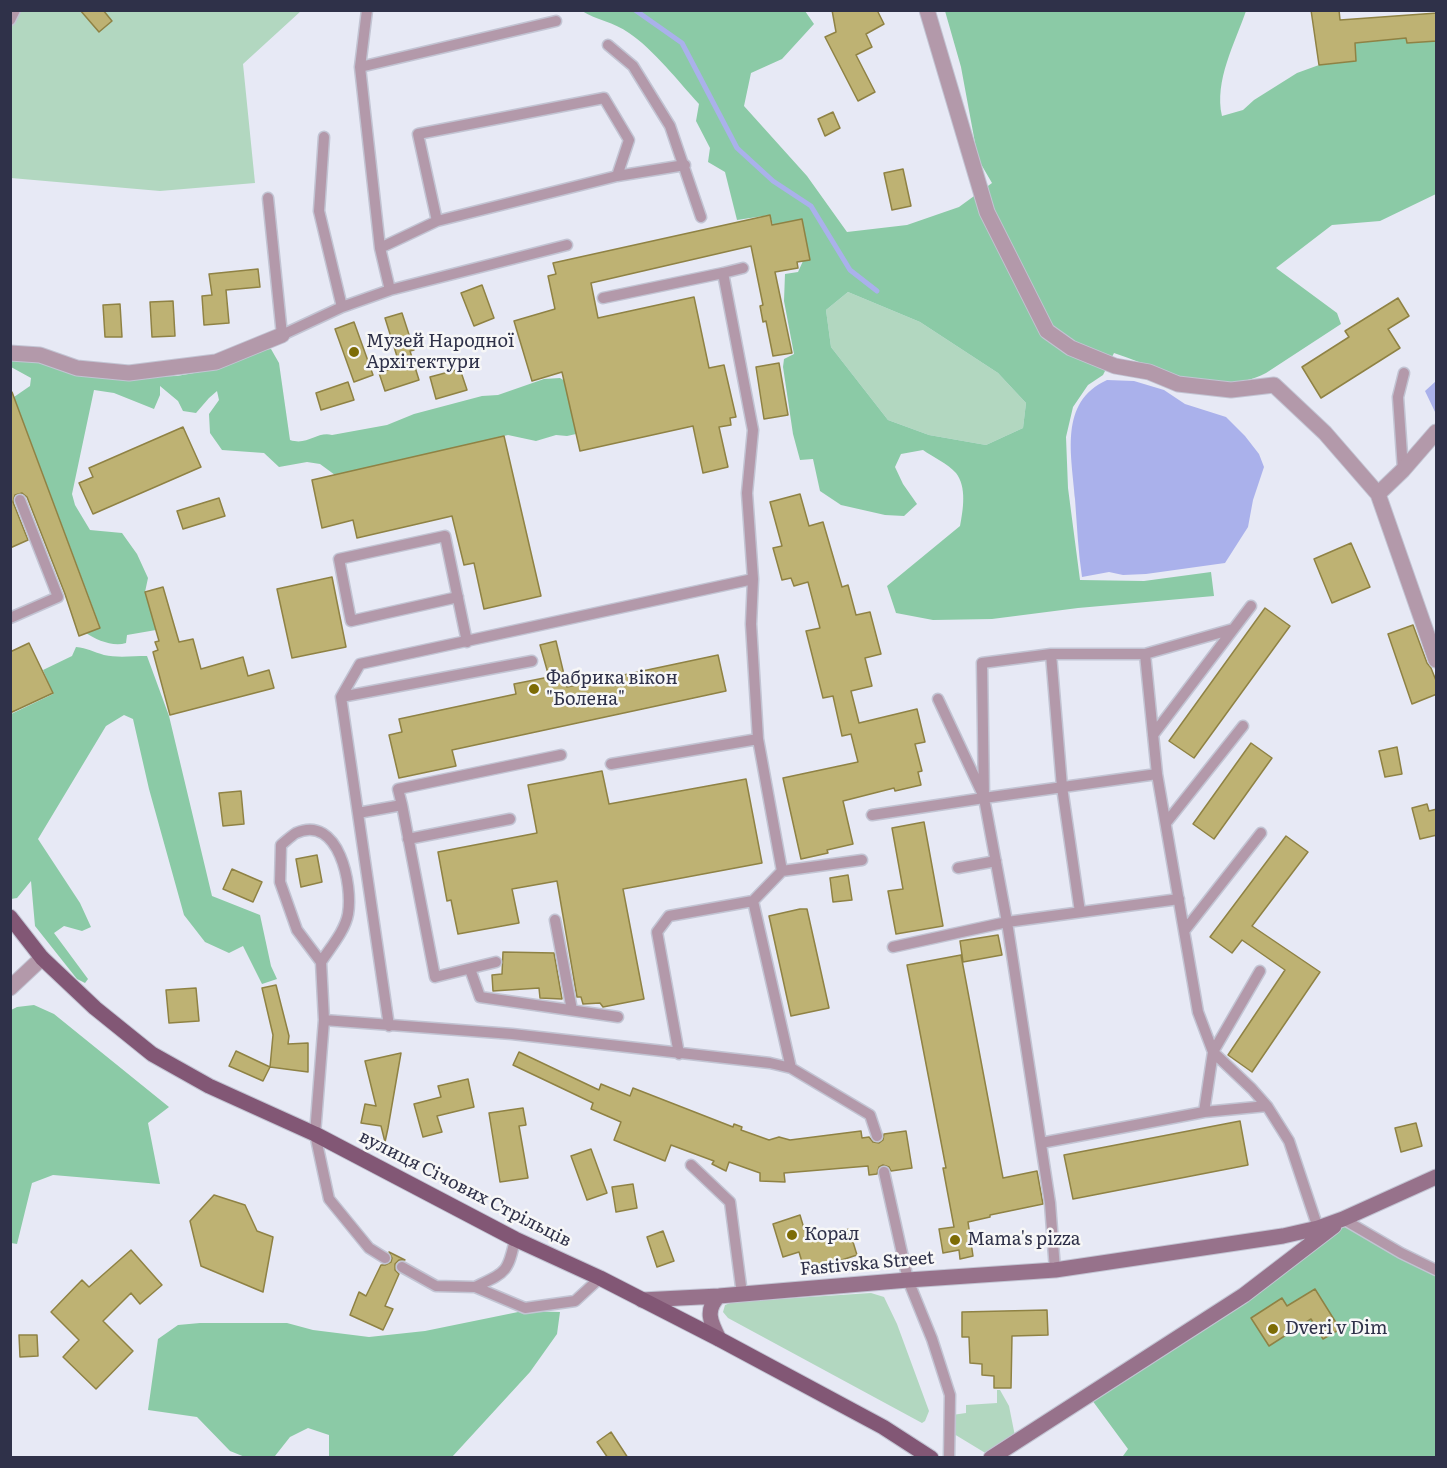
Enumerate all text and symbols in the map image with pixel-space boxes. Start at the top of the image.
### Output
place label: Музей Народної Архітектури [366,331,514,374]
marker: Музей Народної Архітектури [347,345,361,359]
place label: Фабрика вікон "Болена" [546,668,678,710]
marker: Фабрика вікон "Болена" [527,682,541,696]
street label: вулиця Січових Стрільців [355,1126,575,1252]
place label: Корал [804,1224,859,1246]
marker: Корал [785,1228,799,1242]
place label: Mama's pizza [967,1229,1080,1251]
marker: Mama's pizza [948,1233,962,1247]
street label: Fastivska Street [799,1247,935,1281]
place label: Dveri v Dim [1285,1318,1388,1340]
marker: Dveri v Dim [1266,1322,1280,1336]

